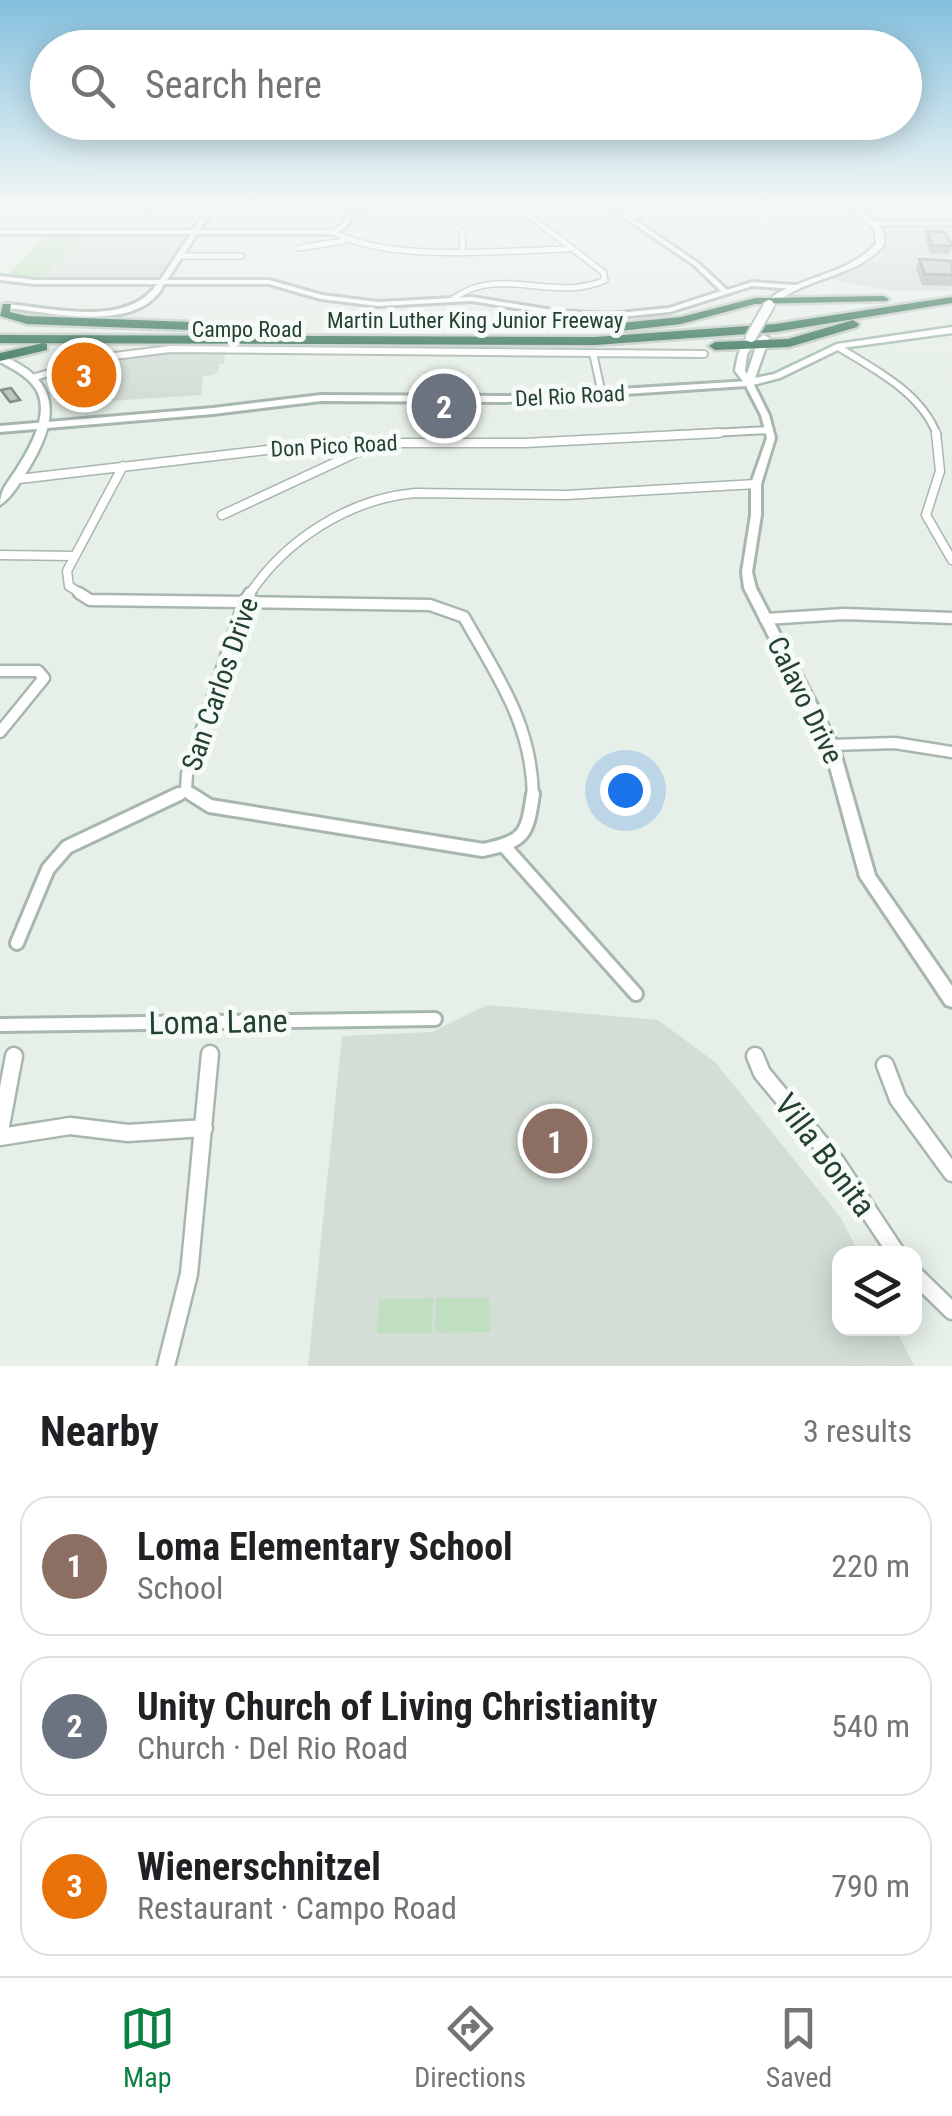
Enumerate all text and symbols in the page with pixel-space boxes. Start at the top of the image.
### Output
search box [30,30,922,140]
icon: search [65,58,120,113]
text: Search here [145,63,322,107]
street label: Martin Luther King Junior Freeway [327,308,623,333]
street label: Campo Road [192,317,302,342]
pin: 3 [52,338,116,412]
pin: 2 [412,368,476,444]
street label: Del Rio Road [514,381,626,411]
street label: Don Pico Road [270,430,398,462]
street label: San Carlos Drive [175,593,265,775]
street label: Calavo Drive [760,631,850,769]
your location [600,765,651,816]
street label: Loma Lane [148,1002,288,1042]
street label: Villa Bonita [767,1086,883,1224]
pin: 1 [522,1104,588,1178]
map controls [832,1246,922,1336]
button: layers [832,1246,922,1336]
text: Nearby [40,1407,159,1456]
text: 3 results [803,1412,912,1450]
text: Loma Elementary School [137,1525,513,1569]
text: 1 [66,1547,83,1585]
text: 220 m [831,1547,910,1585]
text: School [137,1569,223,1607]
text: Unity Church of Living Christianity [137,1685,657,1729]
text: 2 [66,1707,83,1745]
text: 540 m [831,1707,910,1745]
text: Church · Del Rio Road [137,1729,408,1767]
text: Wienerschnitzel [137,1845,381,1889]
text: 3 [66,1867,83,1905]
text: 790 m [831,1867,910,1905]
text: Restaurant · Campo Road [137,1889,457,1927]
tab: Map [120,2001,175,2094]
tab: Directions [414,2001,526,2094]
tab: Saved [766,2001,832,2094]

